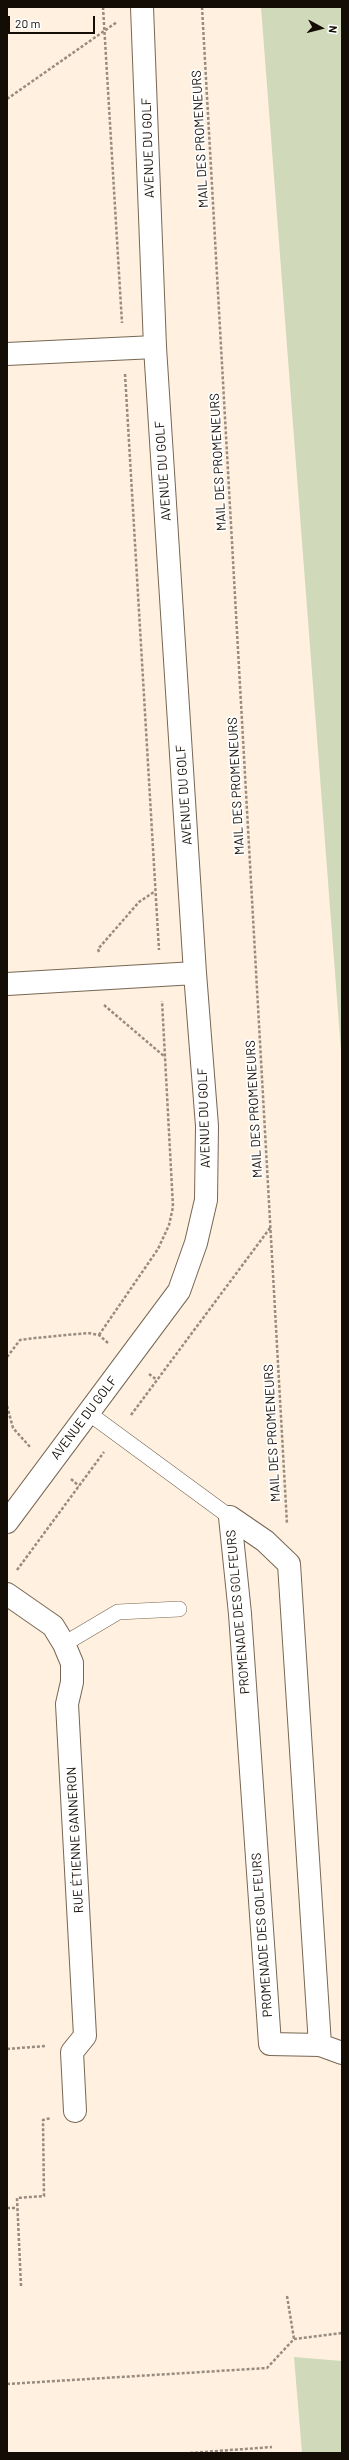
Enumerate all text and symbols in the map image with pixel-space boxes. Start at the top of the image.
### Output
scale bar [10,8,97,34]
north arrow [301,8,341,48]
text: 20 m [15,16,41,30]
text: N [327,25,340,34]
street label: MAIL DES PROMENEURS [189,70,211,208]
street label: AVENUE DU GOLF [138,98,158,198]
street label: MAIL DES PROMENEURS [207,393,229,531]
street label: AVENUE DU GOLF [152,420,174,522]
street label: MAIL DES PROMENEURS [225,717,247,855]
street label: AVENUE DU GOLF [173,744,195,846]
street label: MAIL DES PROMENEURS [243,1040,265,1178]
street label: AVENUE DU GOLF [194,1068,214,1168]
street label: MAIL DES PROMENEURS [261,1364,283,1502]
street label: AVENUE DU GOLF [48,1373,120,1463]
street label: PROMENADE DES GOLFEURS [223,1529,253,1695]
street label: RUE ÉTIENNE GANNERON [63,1766,87,1914]
street label: PROMENADE DES GOLFEURS [248,1852,276,2018]

